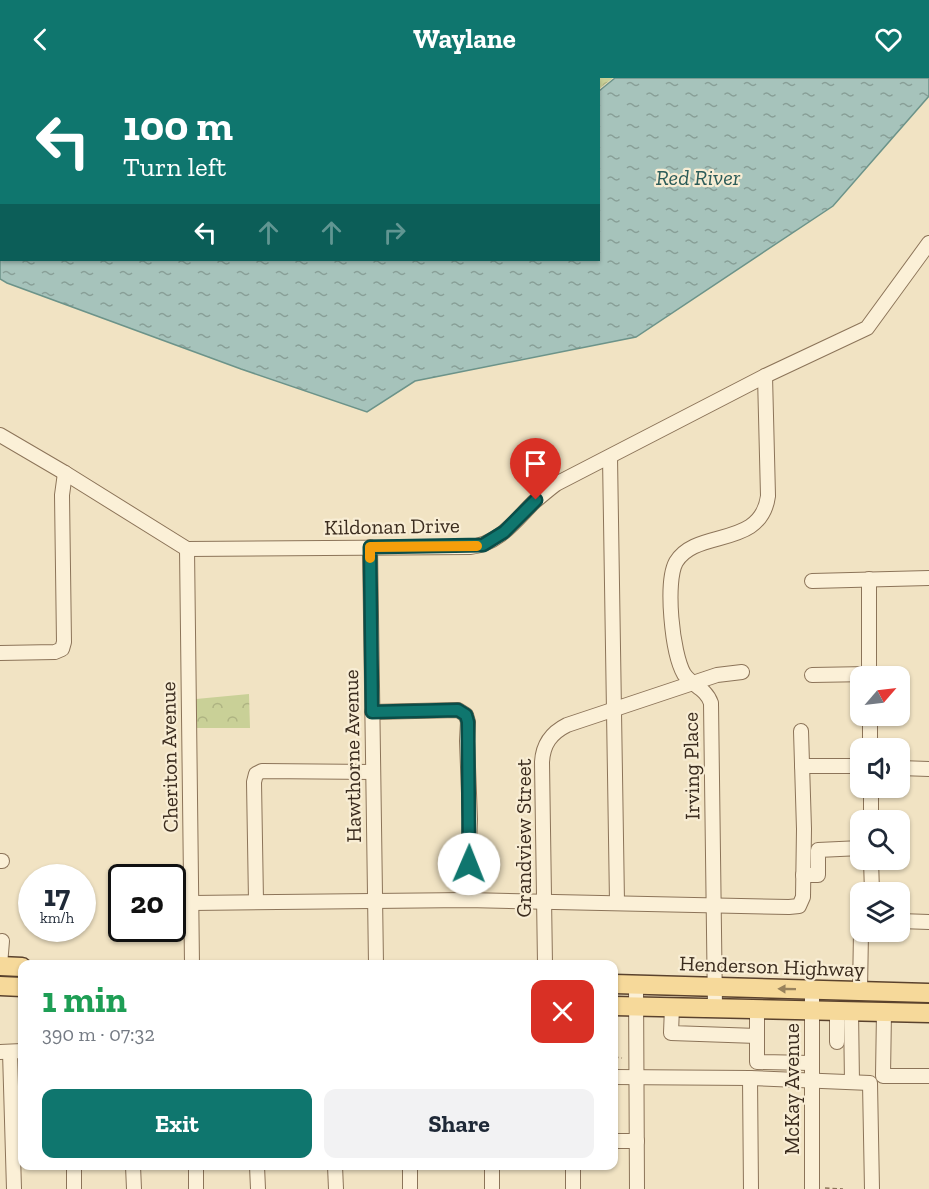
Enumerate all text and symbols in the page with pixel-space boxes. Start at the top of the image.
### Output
icon: back [24,23,57,56]
text: Waylane [413,23,516,55]
icon: heart [872,23,905,56]
text: 100 m [123,100,233,151]
icon: left [24,102,102,180]
text: Turn left [123,151,226,183]
water label: Red River [656,164,741,191]
icon: left [189,216,222,249]
icon: ahead [252,216,285,249]
icon: ahead [315,216,348,249]
icon: right [378,216,411,249]
pin [510,438,561,500]
icon: arrive [519,447,552,480]
street label: Kildonan Drive [324,512,460,540]
north arrow [850,666,910,726]
map controls [850,666,910,942]
street label: Hawthorne Avenue [338,669,366,843]
street label: Cheriton Avenue [155,681,183,833]
street label: Irving Place [678,712,704,820]
button: sound [850,738,910,798]
street label: Grandview Street [511,758,536,917]
button: search [850,810,910,870]
position arrow [437,832,501,896]
speed limit sign: 20 [108,864,186,942]
text: 17 [44,878,70,914]
button: layers [850,882,910,942]
text: km/h [40,909,74,927]
street label: Henderson Highway [679,950,865,982]
text: 1 min [42,978,127,1021]
button: close [531,980,594,1043]
one-way arrow [777,984,796,993]
text: 390 m · 07:32 [42,1022,155,1046]
street label: McKay Avenue [779,1023,804,1155]
button: Exit [42,1089,312,1158]
button: Share [324,1089,594,1158]

